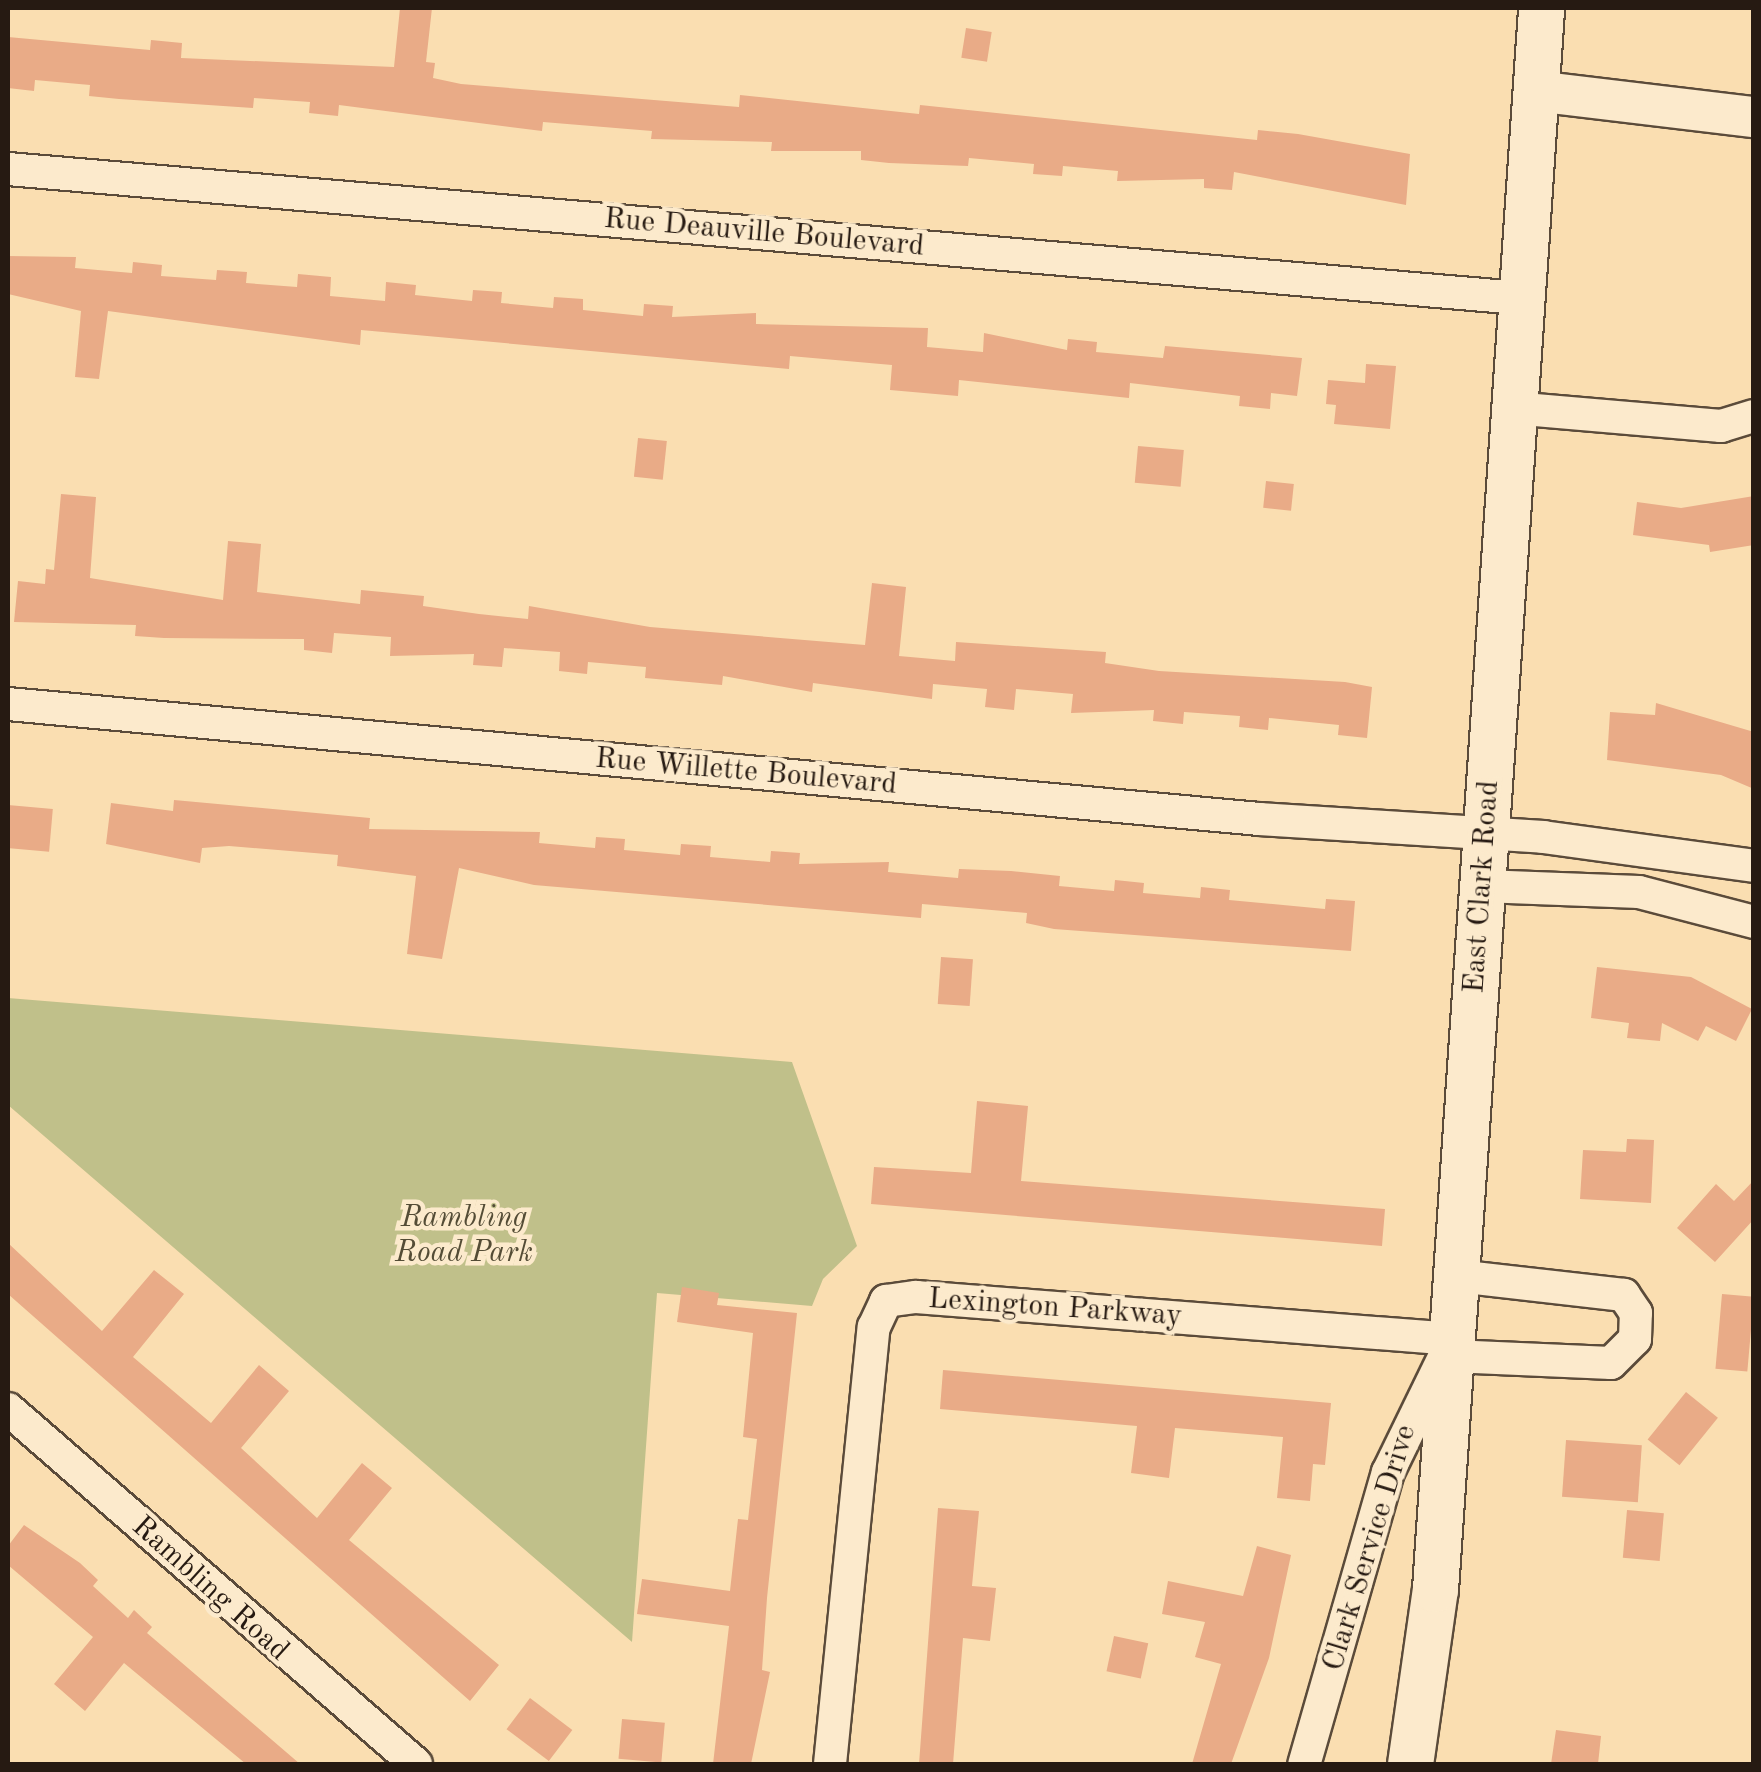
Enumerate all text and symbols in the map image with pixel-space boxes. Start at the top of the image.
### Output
street label: Rue Deauville Boulevard [602,201,926,265]
street label: Rue Willette Boulevard [594,741,898,803]
street label: East Clark Road [1457,779,1507,995]
park label: Rambling Road Park [395,1200,533,1270]
street label: Lexington Parkway [927,1281,1183,1335]
street label: Clark Service Drive [1315,1421,1425,1675]
street label: Rambling Road [124,1509,296,1669]

